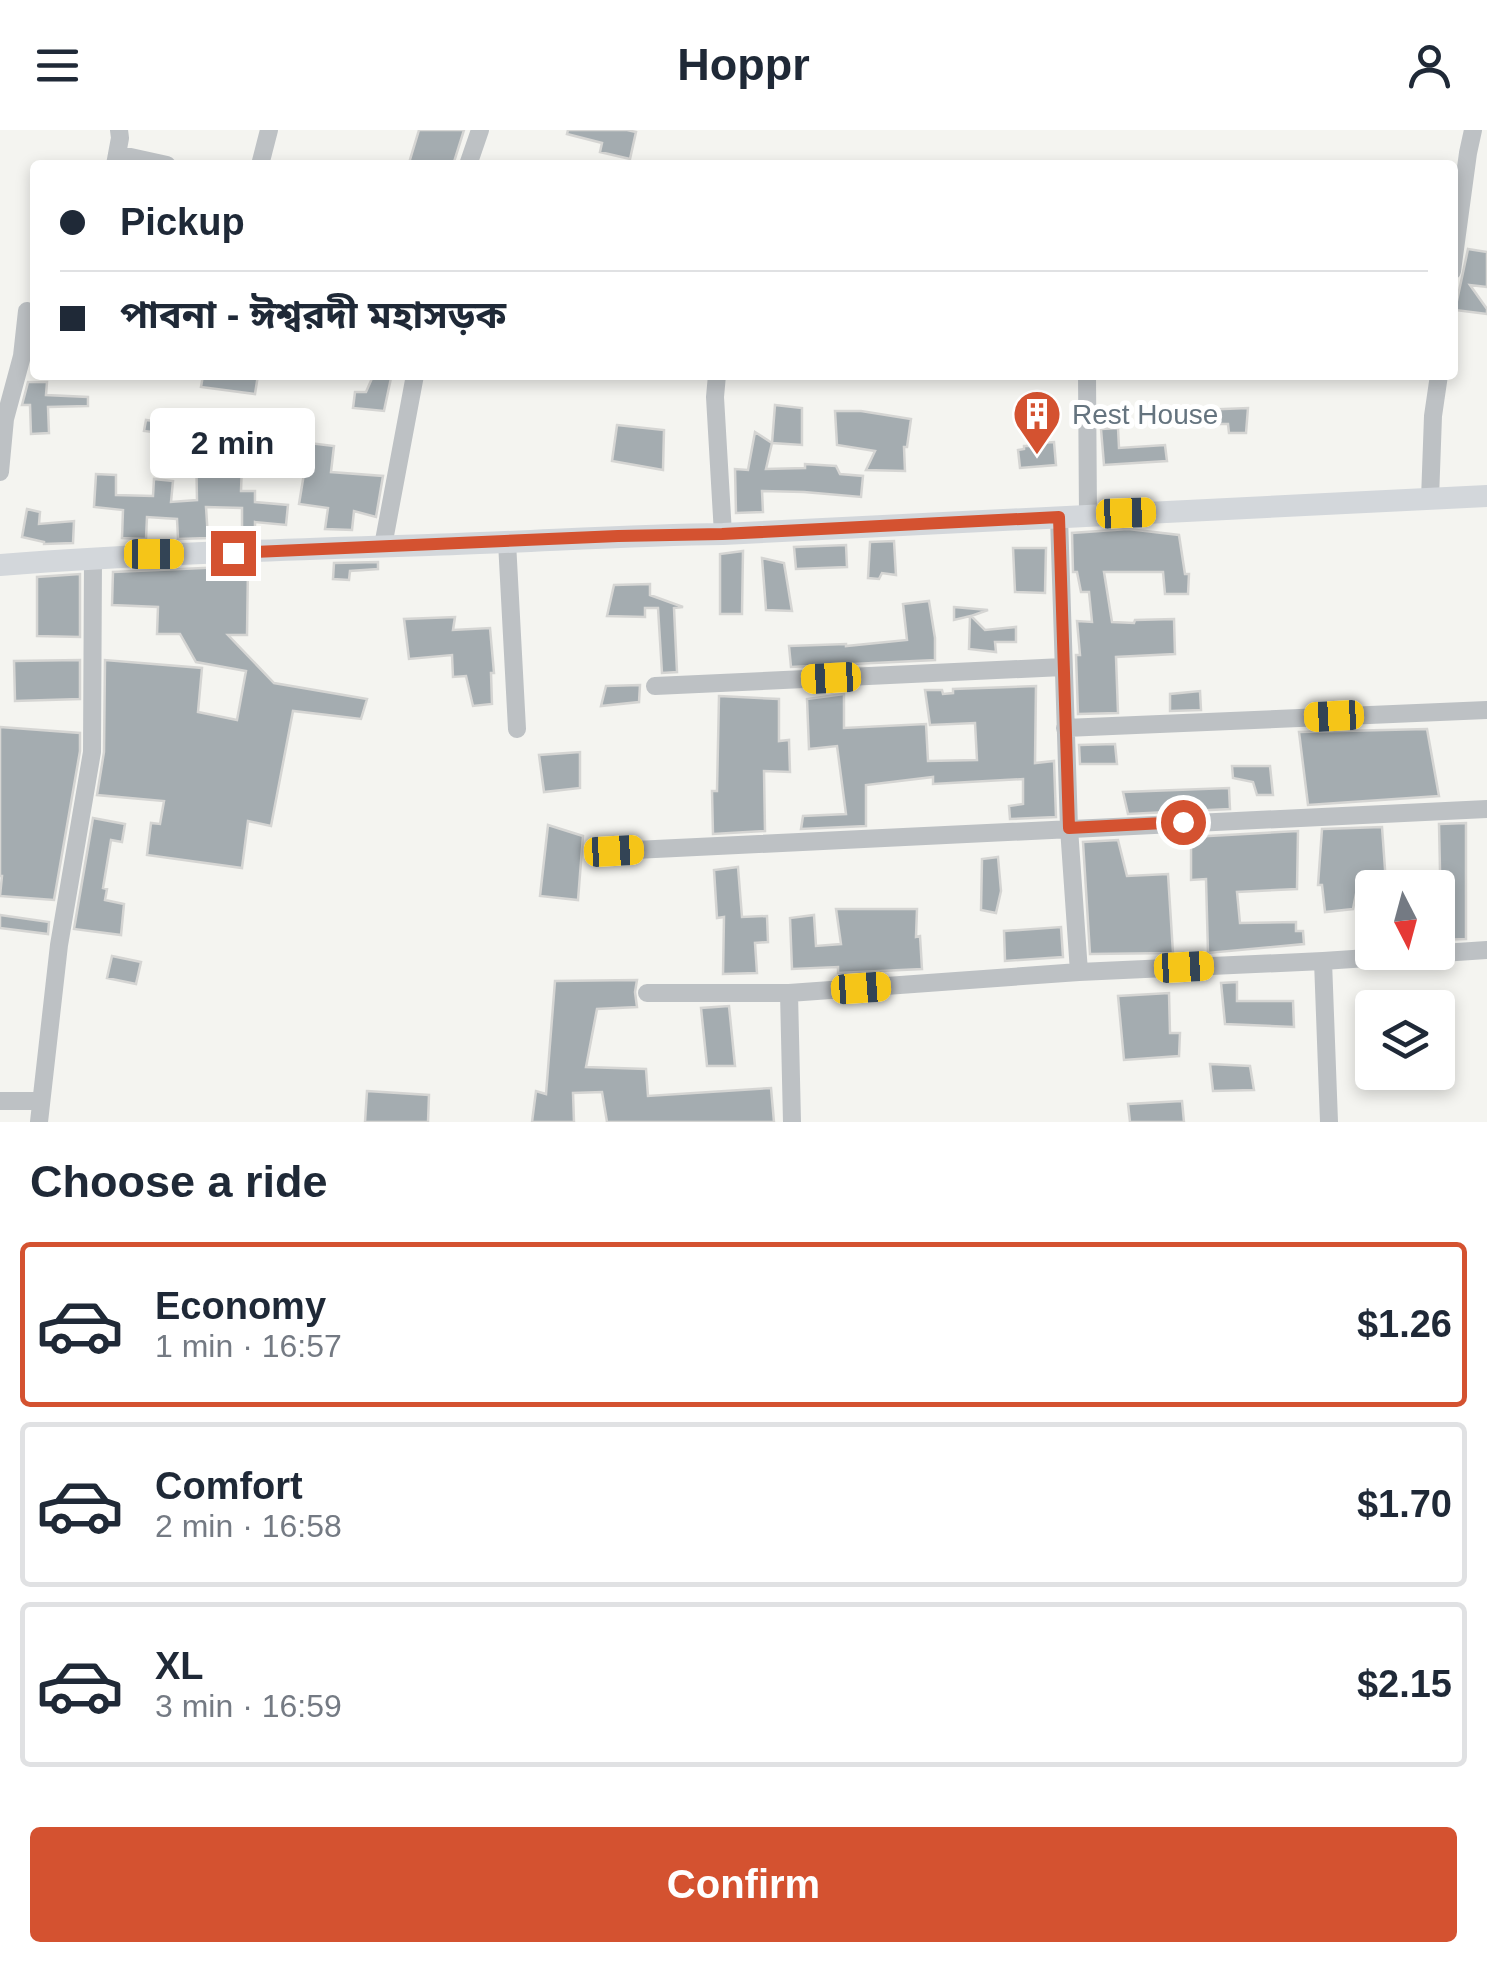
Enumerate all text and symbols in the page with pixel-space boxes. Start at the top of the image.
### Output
icon: menu [30,38,85,93]
icon: person [1402,38,1457,93]
text: Hoppr [677,39,810,90]
text: Pickup [120,201,245,243]
text: পাবনা - ঈশ্বরদী মহাসড়ক [120,294,506,336]
building icon: Rest House [1011,388,1063,456]
place label: Rest House [1072,399,1218,430]
callout: 2 min [150,408,316,478]
text: 2 min [191,425,274,461]
car [1095,497,1157,529]
route end [211,531,256,576]
car [124,539,184,569]
car [800,661,862,695]
car [1303,699,1365,733]
route start [1161,800,1206,845]
car [583,834,645,868]
north arrow [1355,870,1455,970]
map controls [1355,870,1455,1090]
car [1153,950,1215,984]
car [830,971,892,1005]
button: layers [1355,990,1455,1090]
text: Choose a ride [30,1156,328,1207]
icon: car [35,1280,125,1370]
text: Economy [155,1285,326,1327]
text: $1.26 [1357,1303,1452,1345]
text: 1 min · 16:57 [155,1328,342,1364]
icon: car [35,1460,125,1550]
text: Comfort [155,1465,303,1507]
text: $1.70 [1357,1483,1452,1525]
text: 2 min · 16:58 [155,1508,342,1544]
icon: car [35,1640,125,1730]
text: XL [155,1645,204,1687]
text: $2.15 [1357,1663,1452,1705]
text: 3 min · 16:59 [155,1688,342,1724]
button: Confirm [30,1827,1457,1942]

